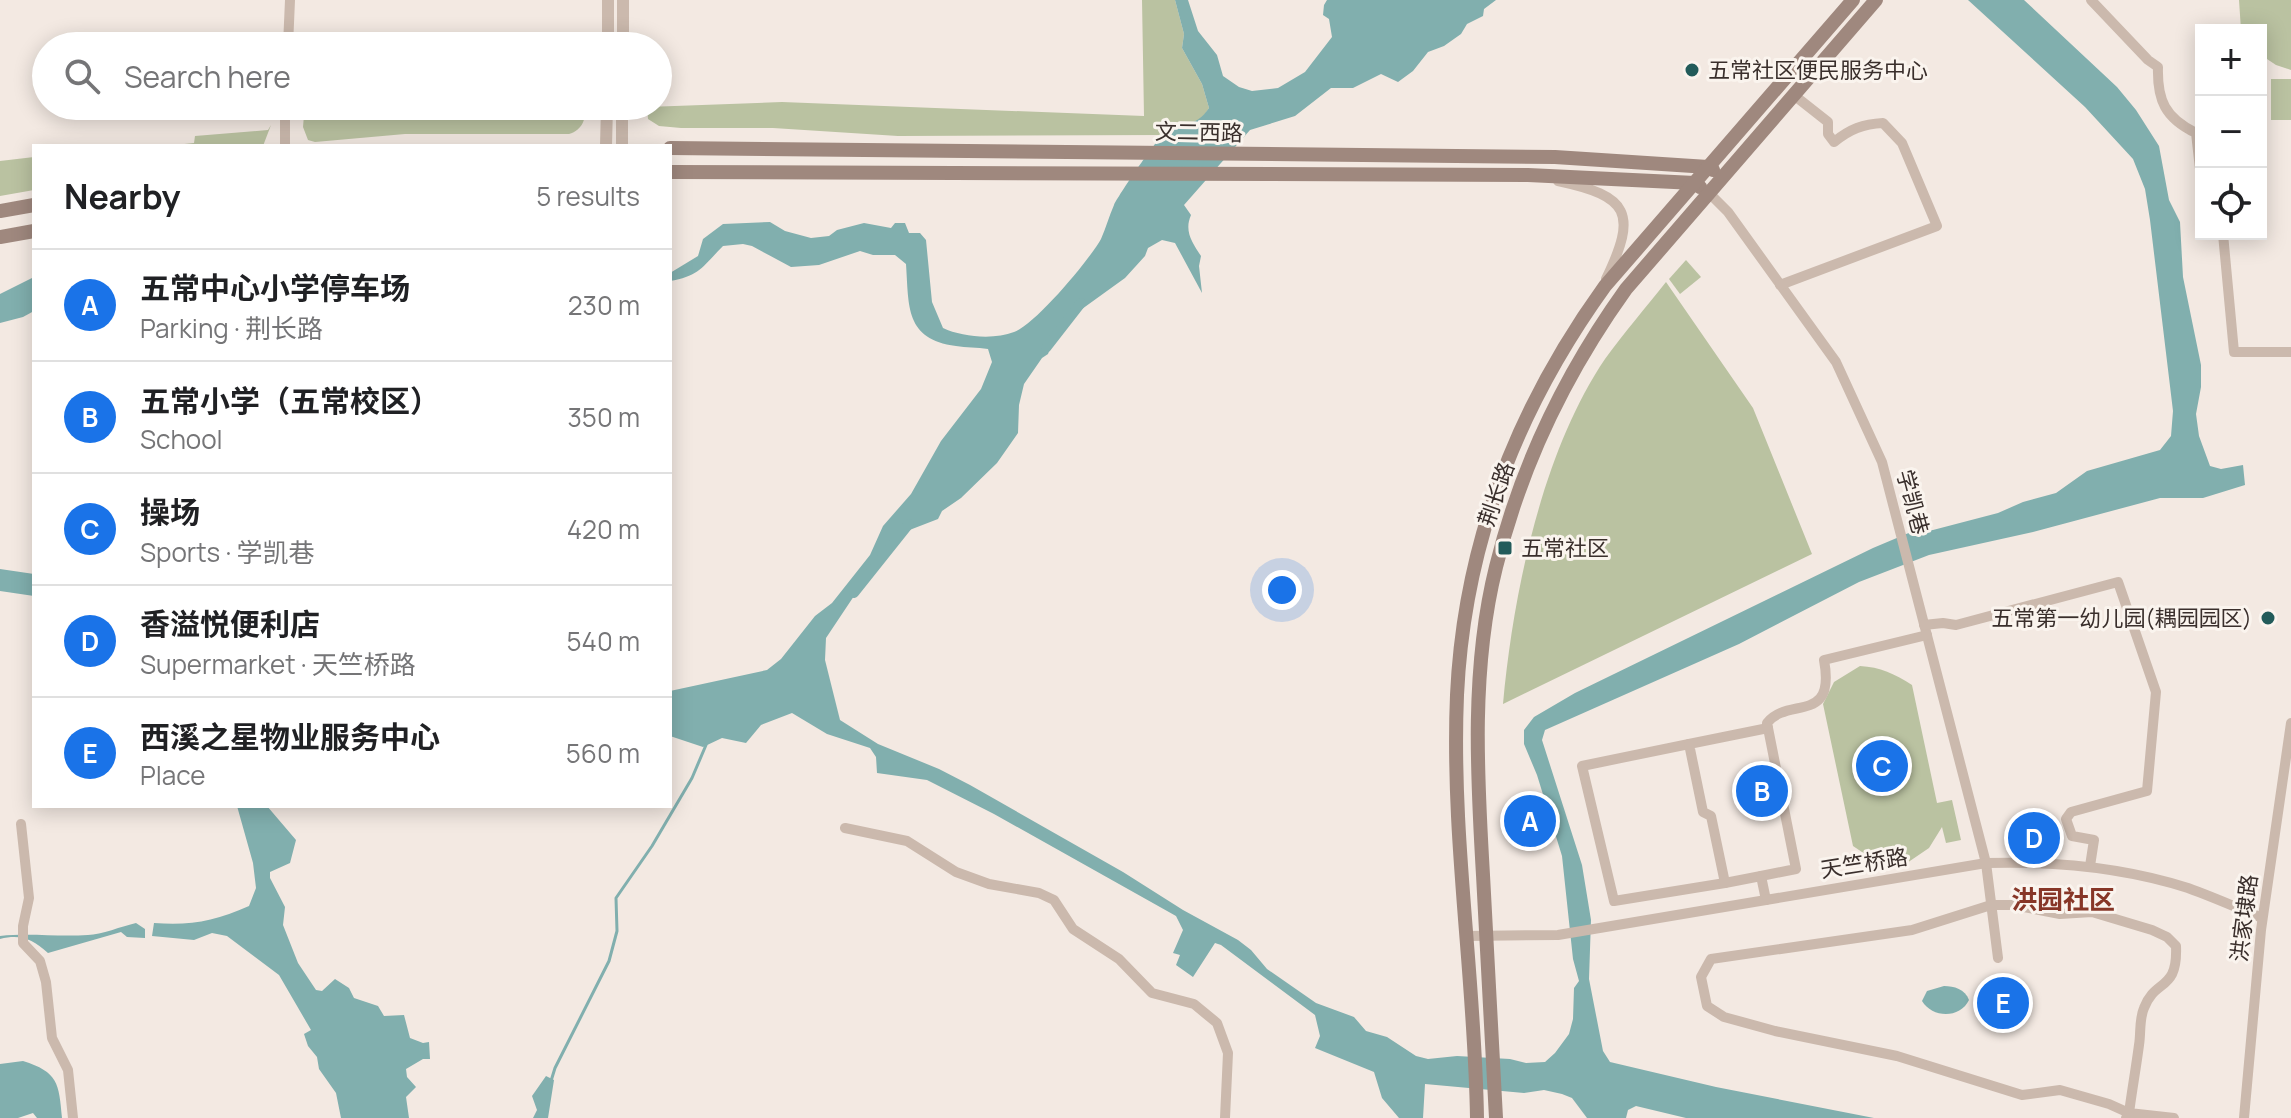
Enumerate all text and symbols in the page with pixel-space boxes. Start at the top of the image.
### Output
map controls [2195,24,2267,240]
button: + [2195,24,2267,96]
search box [32,32,672,120]
icon: search [60,54,104,98]
place label: 五常社区便民服务中心 [1708,55,1928,85]
text: Search here [124,56,291,97]
marker: 五常社区便民服务中心 [1683,61,1701,79]
button: − [2195,96,2267,168]
street label: 文二西路 [1155,116,1243,148]
button: locate [2195,168,2267,240]
text: Nearby [64,173,180,219]
text: 5 results [536,178,640,214]
text: 五常中心小学停车场 [140,267,410,308]
text: A [81,287,99,323]
text: 230 m [568,287,640,323]
text: Parking · 荆长路 [140,310,323,346]
text: 五常小学（五常校区） [140,380,440,421]
text: B [82,399,98,435]
text: 350 m [567,399,640,435]
text: School [140,421,223,457]
street label: 荆长路 [1471,458,1521,530]
street label: 学凯巷 [1890,466,1936,538]
text: 操场 [140,491,200,532]
text: C [80,511,100,547]
text: 420 m [567,511,640,547]
place label: 五常社区 [1521,533,1609,563]
text: Sports · 学凯巷 [140,534,315,570]
marker: 五常社区 [1496,539,1514,557]
your location [1262,570,1302,610]
text: 香溢悦便利店 [140,603,320,644]
place label: 五常第一幼儿园(耦园园区) [1991,603,2252,633]
marker: 五常第一幼儿园(耦园园区) [2259,609,2277,627]
text: D [81,623,99,659]
text: 540 m [567,623,640,659]
text: Supermarket · 天竺桥路 [140,646,416,682]
text: 西溪之星物业服务中心 [140,716,440,757]
text: E [82,735,98,771]
text: 560 m [566,735,640,771]
pin: C [1856,736,1908,796]
text: Place [140,757,205,793]
pin: B [1736,761,1788,821]
pin: A [1504,791,1556,851]
pin: D [2008,808,2060,868]
street label: 天竺桥路 [1818,841,1910,885]
street label: 洪家埭路 [2224,872,2264,964]
district label: 洪园社区 [2011,881,2115,917]
pin: E [1977,973,2029,1033]

